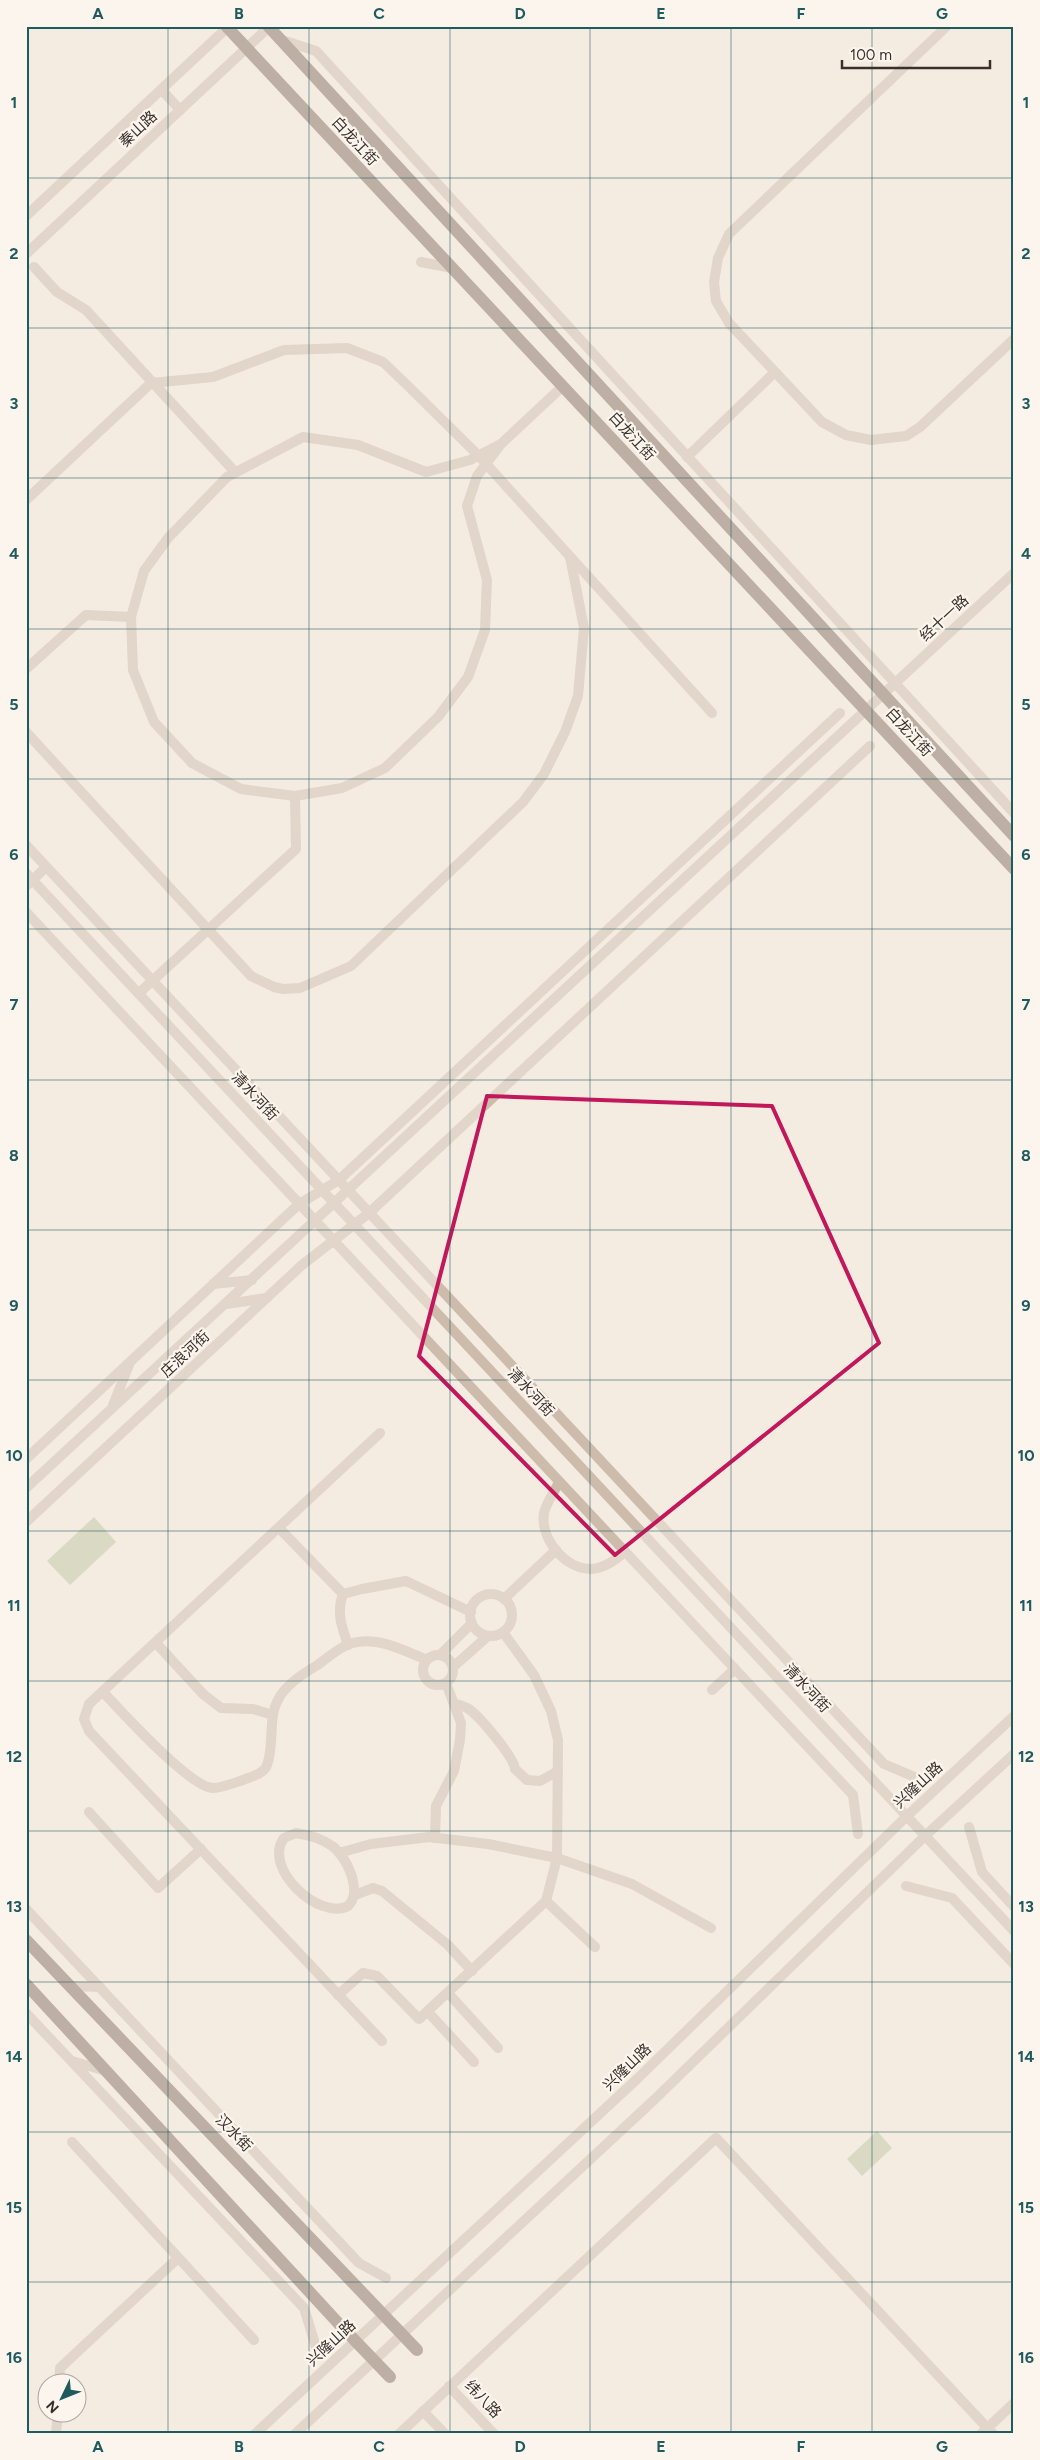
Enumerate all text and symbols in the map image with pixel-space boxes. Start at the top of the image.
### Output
text: A [92,4,104,23]
text: B [234,4,244,23]
text: C [373,4,385,23]
text: D [514,4,526,23]
text: E [656,4,666,23]
text: F [797,4,806,23]
text: G [936,4,948,23]
scale bar [842,38,990,70]
text: 100 m [850,46,892,64]
text: 1 [11,93,17,112]
text: 1 [1023,93,1029,112]
street label: 秦山路 [115,107,161,151]
street label: 白龙江街 [328,113,382,169]
text: 2 [9,244,19,263]
text: 2 [1021,244,1031,263]
text: 3 [10,394,19,413]
text: 3 [1022,394,1031,413]
street label: 白龙江街 [605,408,659,464]
text: 4 [9,544,19,563]
text: 4 [1021,544,1031,563]
street label: 经十一路 [916,591,972,645]
text: 5 [9,695,19,714]
text: 5 [1021,695,1031,714]
street label: 白龙江街 [882,704,936,760]
text: 6 [9,845,19,864]
text: 6 [1021,845,1031,864]
text: 7 [10,995,19,1014]
text: 7 [1022,995,1031,1014]
street label: 清水河街 [228,1068,282,1124]
text: 8 [9,1146,19,1165]
text: 8 [1021,1146,1031,1165]
text: 9 [9,1296,19,1315]
text: 9 [1021,1296,1031,1315]
street label: 庄浪河街 [157,1327,213,1381]
street label: 清水河街 [504,1364,558,1420]
text: 10 [5,1446,23,1465]
text: 10 [1017,1446,1035,1465]
text: 11 [7,1596,21,1615]
text: 11 [1019,1596,1033,1615]
street label: 清水河街 [780,1660,834,1716]
text: 12 [6,1747,22,1766]
text: 12 [1018,1747,1034,1766]
street label: 兴隆山路 [890,1758,946,1812]
text: 13 [6,1897,22,1916]
text: 13 [1018,1897,1034,1916]
street label: 兴隆山路 [599,2040,655,2094]
text: 14 [6,2047,22,2066]
text: 14 [1018,2047,1034,2066]
street label: 汉水街 [212,2111,256,2155]
text: 15 [6,2198,22,2217]
text: 15 [1018,2198,1034,2217]
street label: 兴隆山路 [303,2316,359,2370]
text: 16 [6,2348,22,2367]
text: 16 [1018,2348,1034,2367]
north arrow [38,2372,88,2422]
street label: 纬八路 [461,2376,505,2422]
text: N [43,2397,63,2416]
text: A [92,2437,104,2456]
text: B [234,2437,244,2456]
text: C [373,2437,385,2456]
text: D [514,2437,526,2456]
text: E [656,2437,666,2456]
text: F [797,2437,806,2456]
text: G [936,2437,948,2456]

